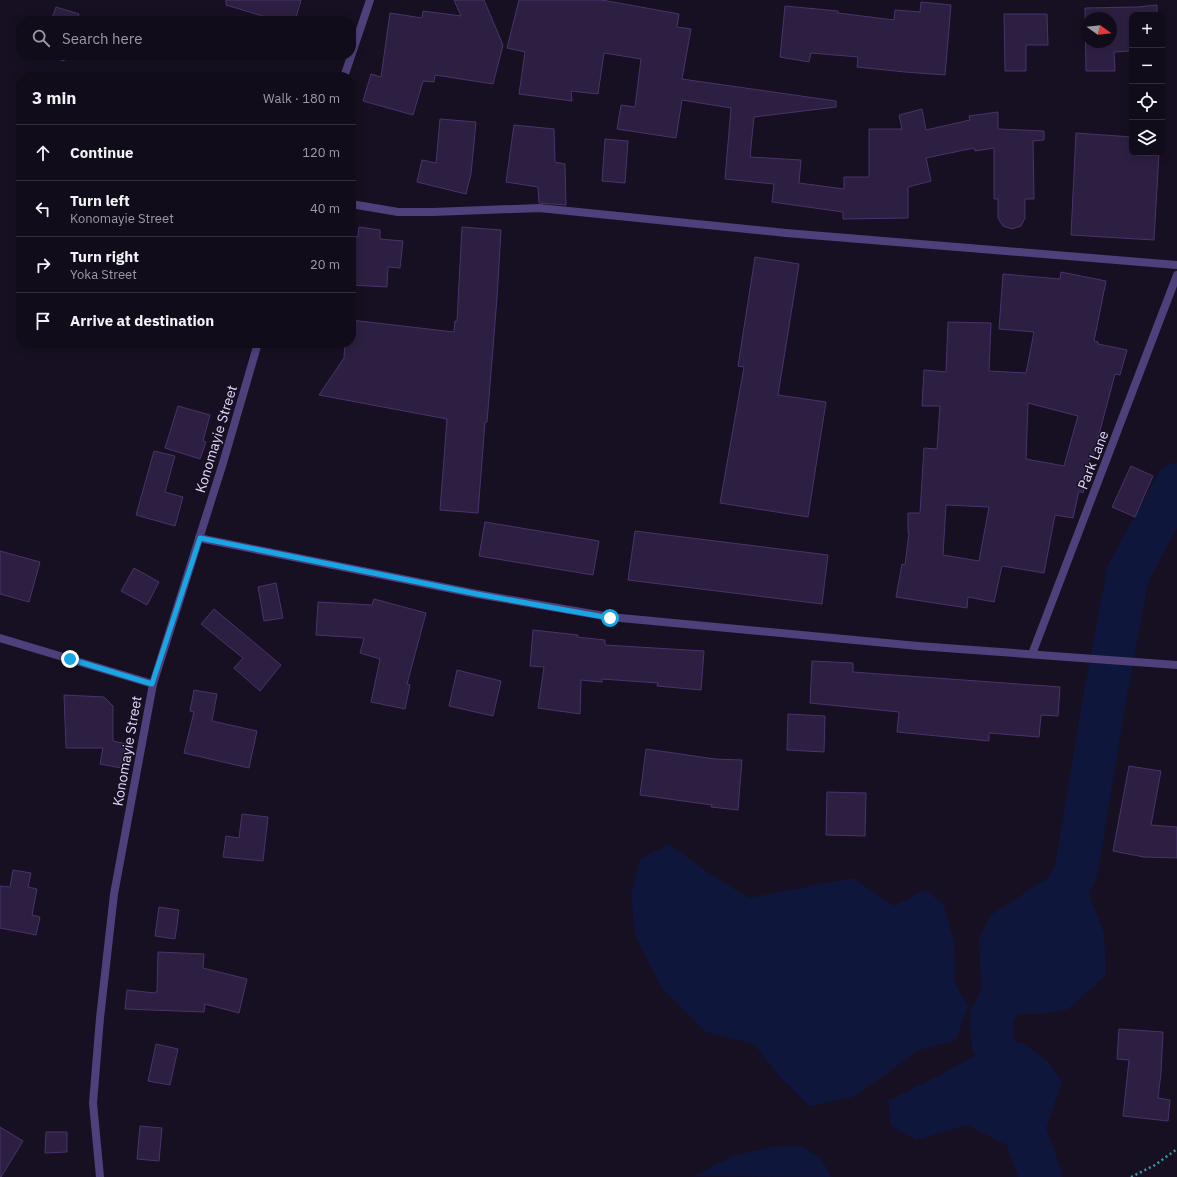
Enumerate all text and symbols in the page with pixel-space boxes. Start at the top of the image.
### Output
north arrow [1081,12,1117,48]
map controls [1129,12,1165,156]
button: + [1129,12,1165,48]
search box [16,16,356,60]
icon: search [30,27,52,49]
text: Search here [62,29,142,48]
button: − [1129,48,1165,84]
button: locate [1129,84,1165,120]
text: 3 min [32,87,76,109]
text: Walk · 180 m [263,90,340,107]
button: layers [1129,120,1165,156]
icon: ahead [32,142,54,164]
text: Continue [70,143,134,162]
text: 120 m [302,144,340,161]
text: Turn left [70,191,130,210]
icon: left [32,198,54,220]
text: 40 m [310,200,340,217]
text: Konomayie Street [70,210,174,227]
text: Turn right [70,247,139,266]
icon: right [32,254,54,276]
text: 20 m [310,256,340,273]
text: Yoka Street [70,266,137,283]
icon: arrive [32,310,54,332]
text: Arrive at destination [70,311,214,330]
street label: Konomayie Street [191,383,241,495]
street label: Park Lane [1074,428,1113,492]
route start [601,609,619,627]
route end [61,650,79,668]
street label: Konomayie Street [108,694,146,808]

